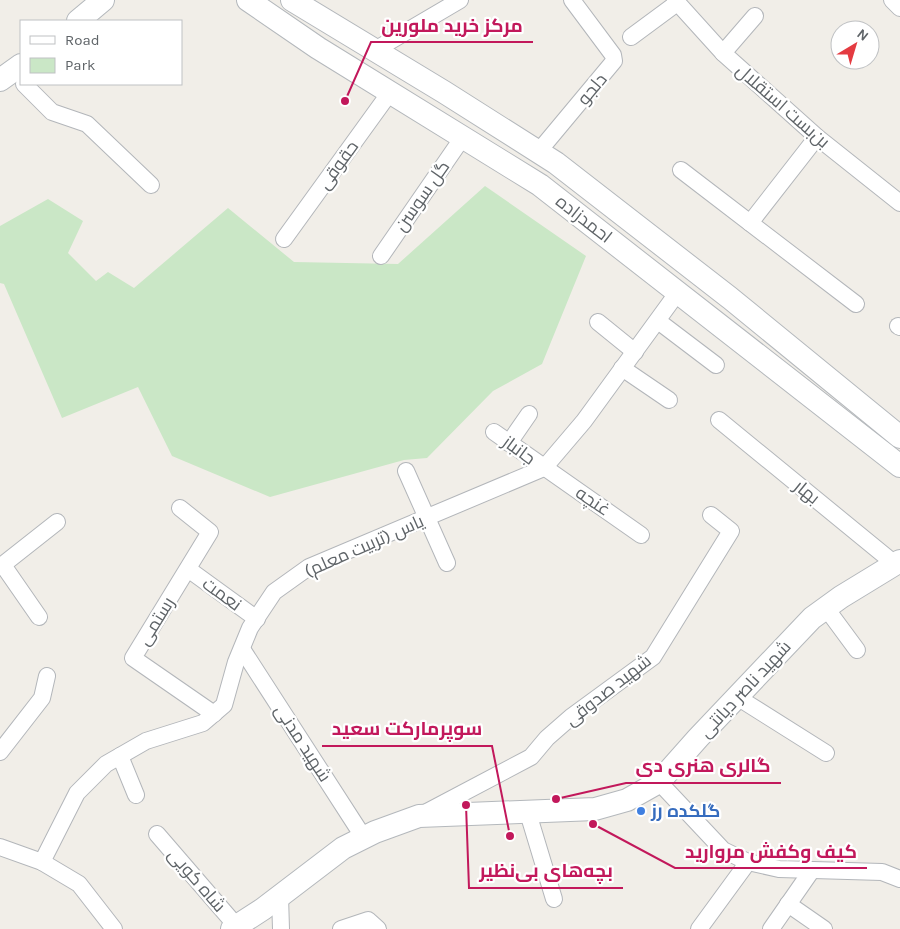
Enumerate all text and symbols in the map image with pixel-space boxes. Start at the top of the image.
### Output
callout: مرکز خرید ملورین [371,8,533,42]
text: مرکز خرید ملورین [381,15,523,37]
legend [20,20,182,85]
north arrow [830,20,880,70]
text: N [854,25,872,45]
text: Road [65,31,100,49]
text: Park [65,56,95,74]
street label: بن‌بست استقلال [732,59,834,153]
street label: دلجو [572,69,612,109]
street label: حقوقی [313,136,363,194]
street label: گل سوسن [390,156,454,236]
street label: احمدزاده [551,190,617,248]
street label: جانباز [497,430,540,469]
street label: بهار [789,474,824,509]
street label: غنچه [571,481,615,521]
street label: یاس (تربیت معلم) [301,510,428,583]
street label: نعمت [198,572,246,616]
street label: رستمی [133,593,179,649]
street label: شهید ناصر دیانتی [694,636,796,742]
street label: شهید صدوقی [560,649,656,731]
street label: شهید مدنی [270,700,336,786]
callout: سوپرمارکت سعید [322,712,492,746]
text: سوپرمارکت سعید [332,718,482,742]
callout: گالری هنری دی [626,749,781,783]
text: گالری هنری دی [636,755,770,777]
place label: گلکده رز [650,800,720,822]
marker: گلکده رز [635,805,647,817]
callout: کیف و‌کفش مروارید [675,834,867,868]
text: کیف و‌کفش مروارید [685,841,857,863]
street label: شاه کویی [163,844,231,916]
callout: بچه‌های بی‌نظیر [469,854,623,888]
text: بچه‌های بی‌نظیر [478,860,613,884]

